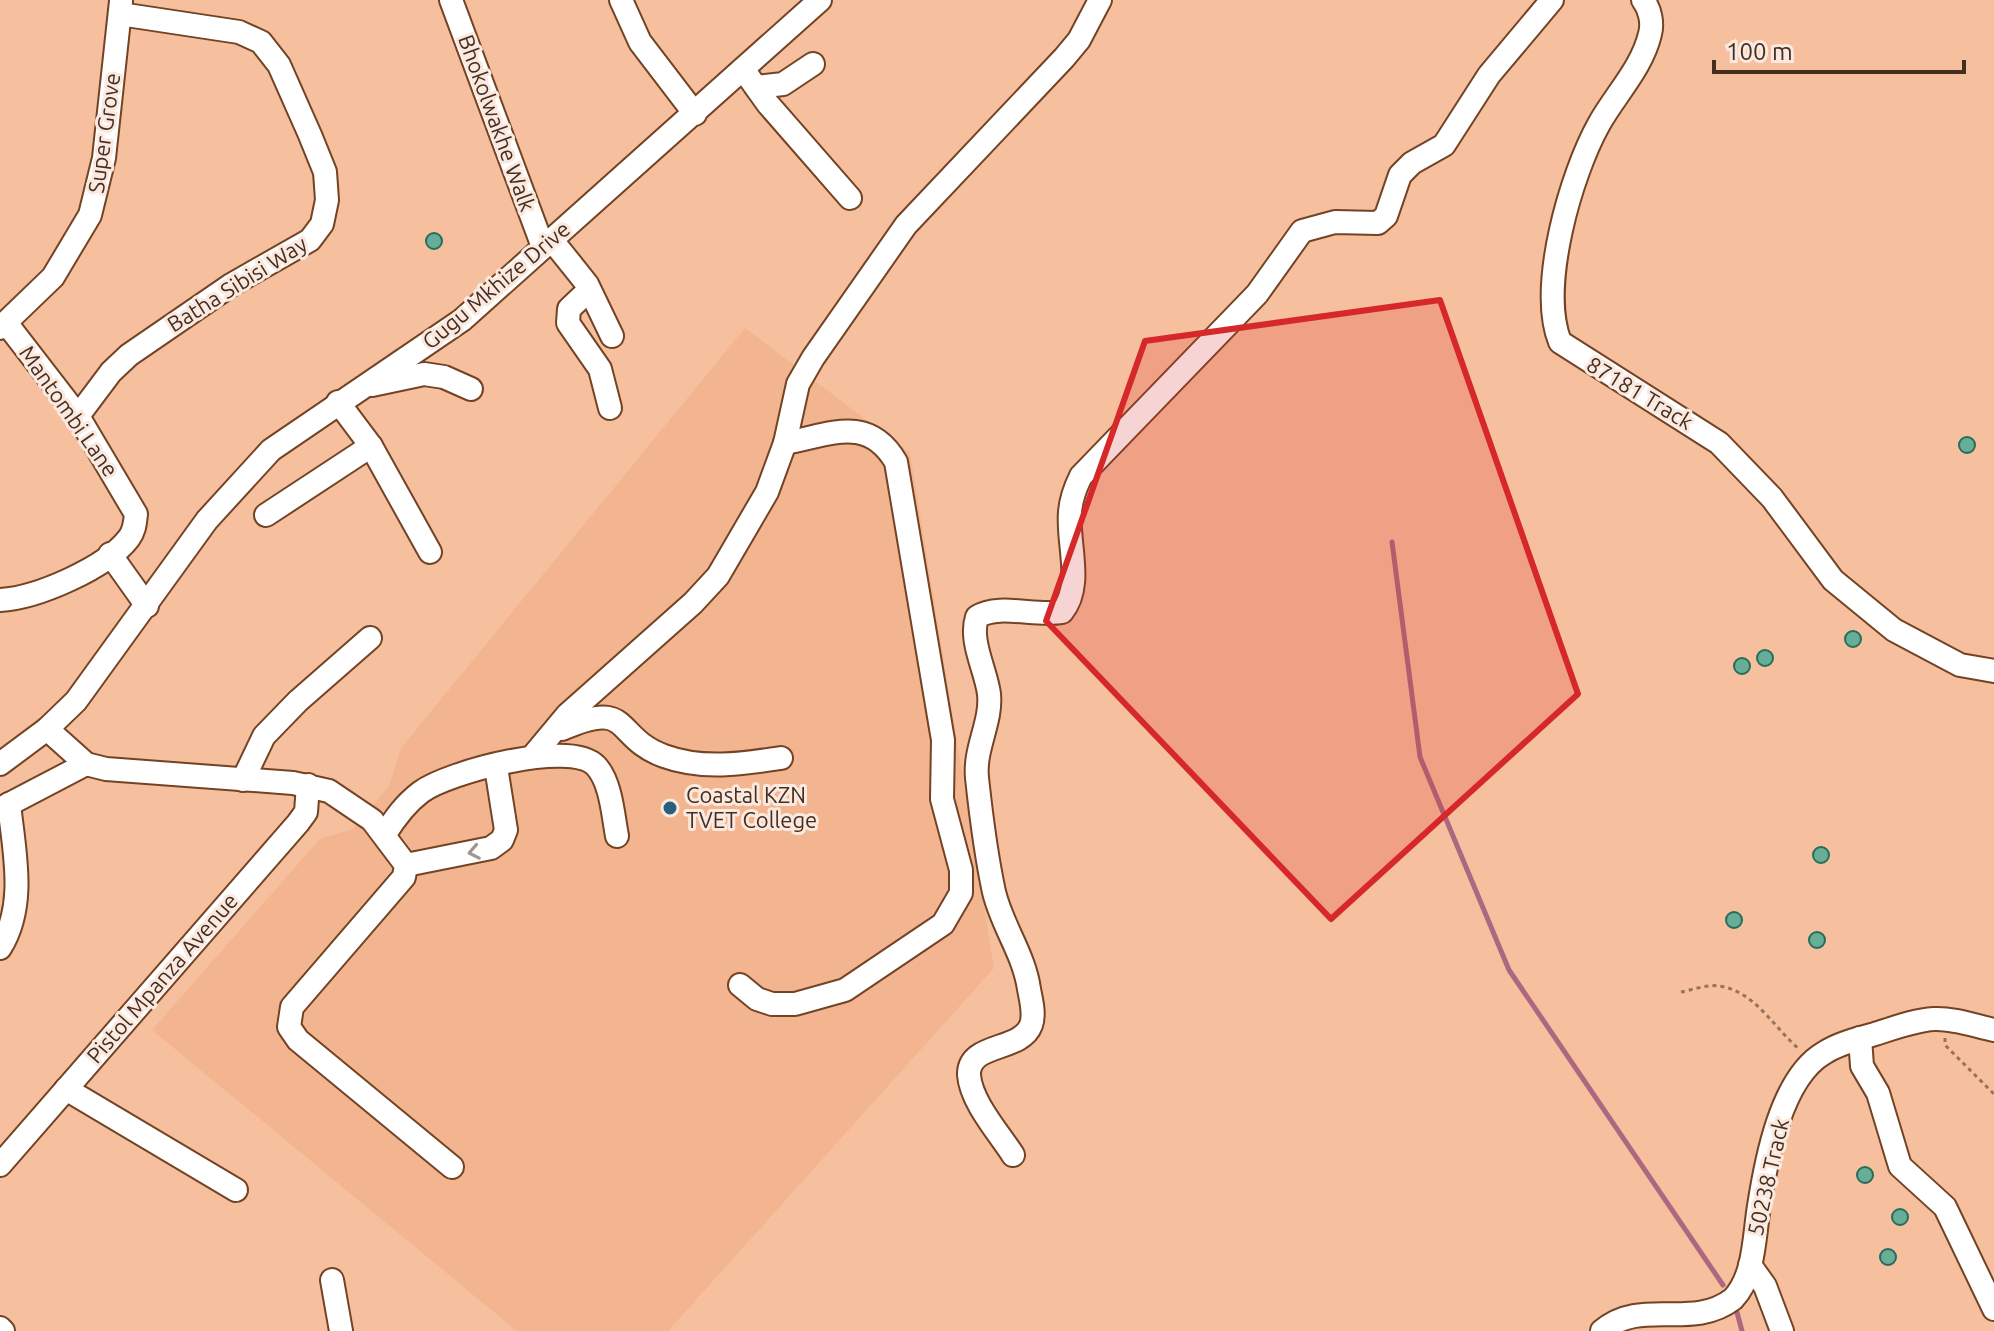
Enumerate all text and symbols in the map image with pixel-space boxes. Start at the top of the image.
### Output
scale bar [1714,24,1964,74]
street label: Bhokolwakhe Walk [454,31,541,214]
text: 100 m [1726,38,1793,65]
street label: Super Grove [83,71,124,195]
street label: Gugu Mkhize Drive [417,216,574,354]
street label: Batha Sibisi Way [162,230,311,336]
street label: Mantombi Lane [15,340,124,481]
street label: 87181 Track [1583,351,1698,434]
place label: Coastal KZN TVET College [686,782,817,832]
marker: Coastal KZN TVET College [661,799,679,817]
one-way arrow [467,842,481,859]
street label: Pistol Mpanza Avenue [81,888,242,1068]
street label: 50238 Track [1742,1116,1793,1238]

